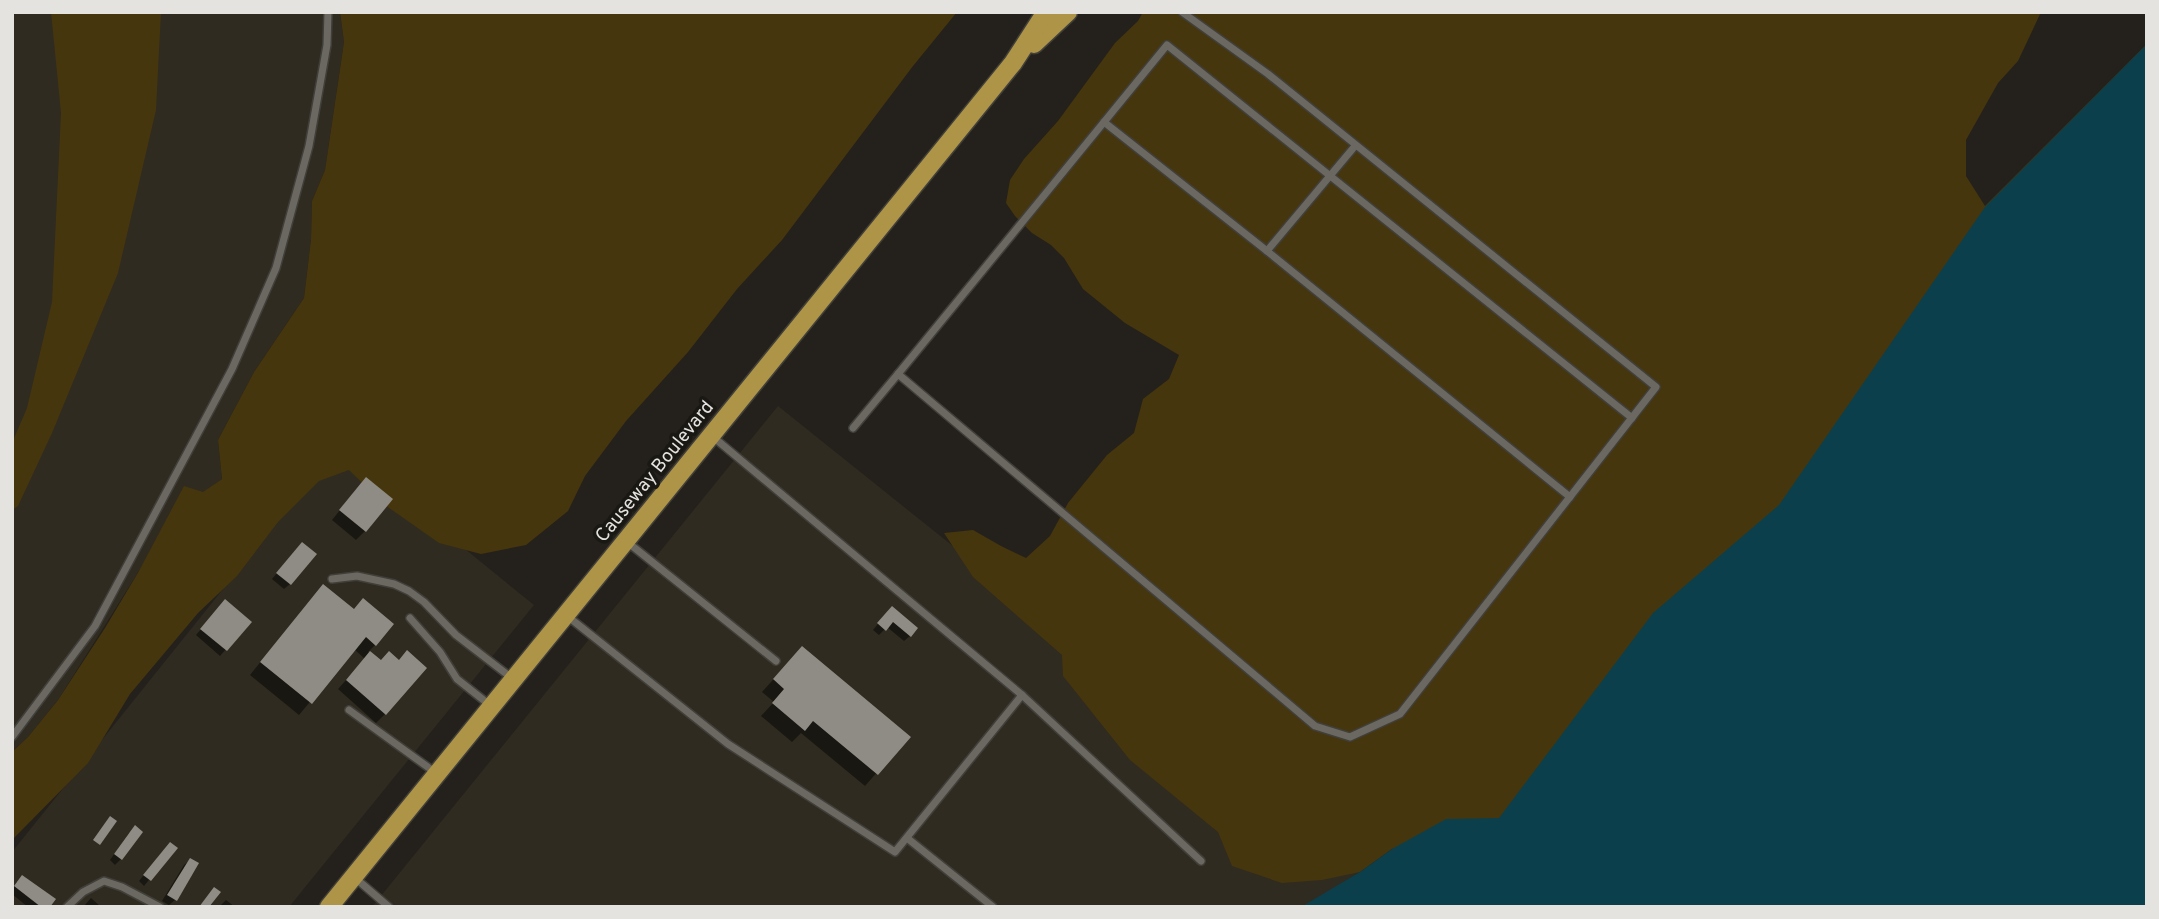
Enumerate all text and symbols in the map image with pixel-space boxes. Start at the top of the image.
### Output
street label: Causeway Boulevard [590,396,720,548]

